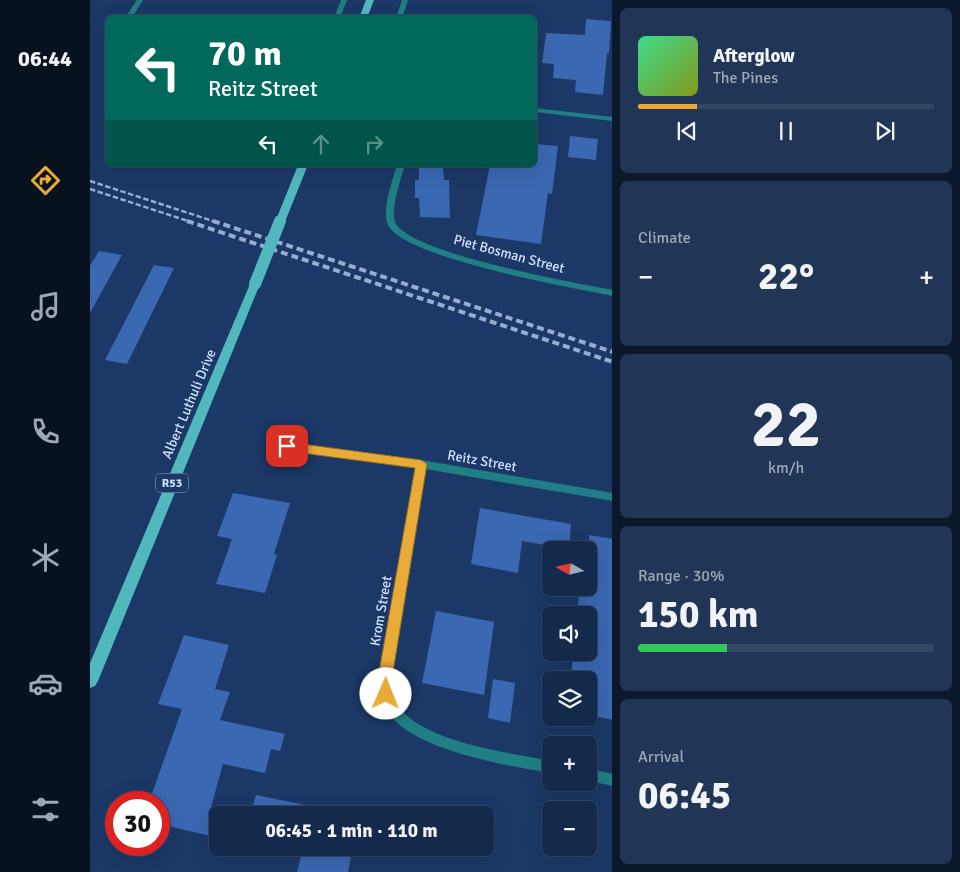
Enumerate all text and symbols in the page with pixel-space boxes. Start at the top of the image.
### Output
text: 70 m [208,32,282,75]
icon: left [125,35,190,100]
text: Afterglow [713,44,795,68]
text: 06:44 [18,45,72,72]
text: The Pines [713,68,778,88]
text: Reitz Street [208,75,318,102]
icon: previous [673,117,701,145]
icon: pause [772,117,800,145]
icon: next [871,117,899,145]
icon: left [254,130,282,158]
icon: ahead [307,130,335,158]
icon: right [360,130,388,158]
icon: directions [28,163,63,198]
text: Climate [638,228,691,248]
street label: Piet Bosman Street [452,231,566,277]
text: 22° [758,253,814,300]
text: − [638,260,653,294]
text: + [919,260,934,294]
icon: music [28,289,63,324]
street label: Albert Luthuli Drive [158,347,220,461]
text: 22 [751,385,821,465]
icon: phone [28,414,63,449]
pin [266,425,308,467]
icon: arrive [273,432,301,460]
street label: Reitz Street [446,447,518,475]
text: km/h [768,458,804,478]
road number: R53 [156,473,188,492]
icon: climate [28,540,63,575]
north arrow [542,541,598,596]
map controls [542,541,597,856]
text: Range · 30% [638,566,724,586]
street label: Krom Street [366,574,396,648]
text: 150 km [638,591,759,638]
button: sound [542,606,597,661]
icon: car [28,666,63,701]
position arrow [359,667,411,719]
button: layers [542,671,597,726]
button: + [542,736,597,791]
text: Arrival [638,747,684,767]
text: 06:45 [638,772,731,819]
speed limit sign: 30 [105,791,170,856]
icon: filters [28,792,63,827]
button: − [542,801,597,856]
text: 06:45 · 1 min · 110 m [265,819,438,843]

